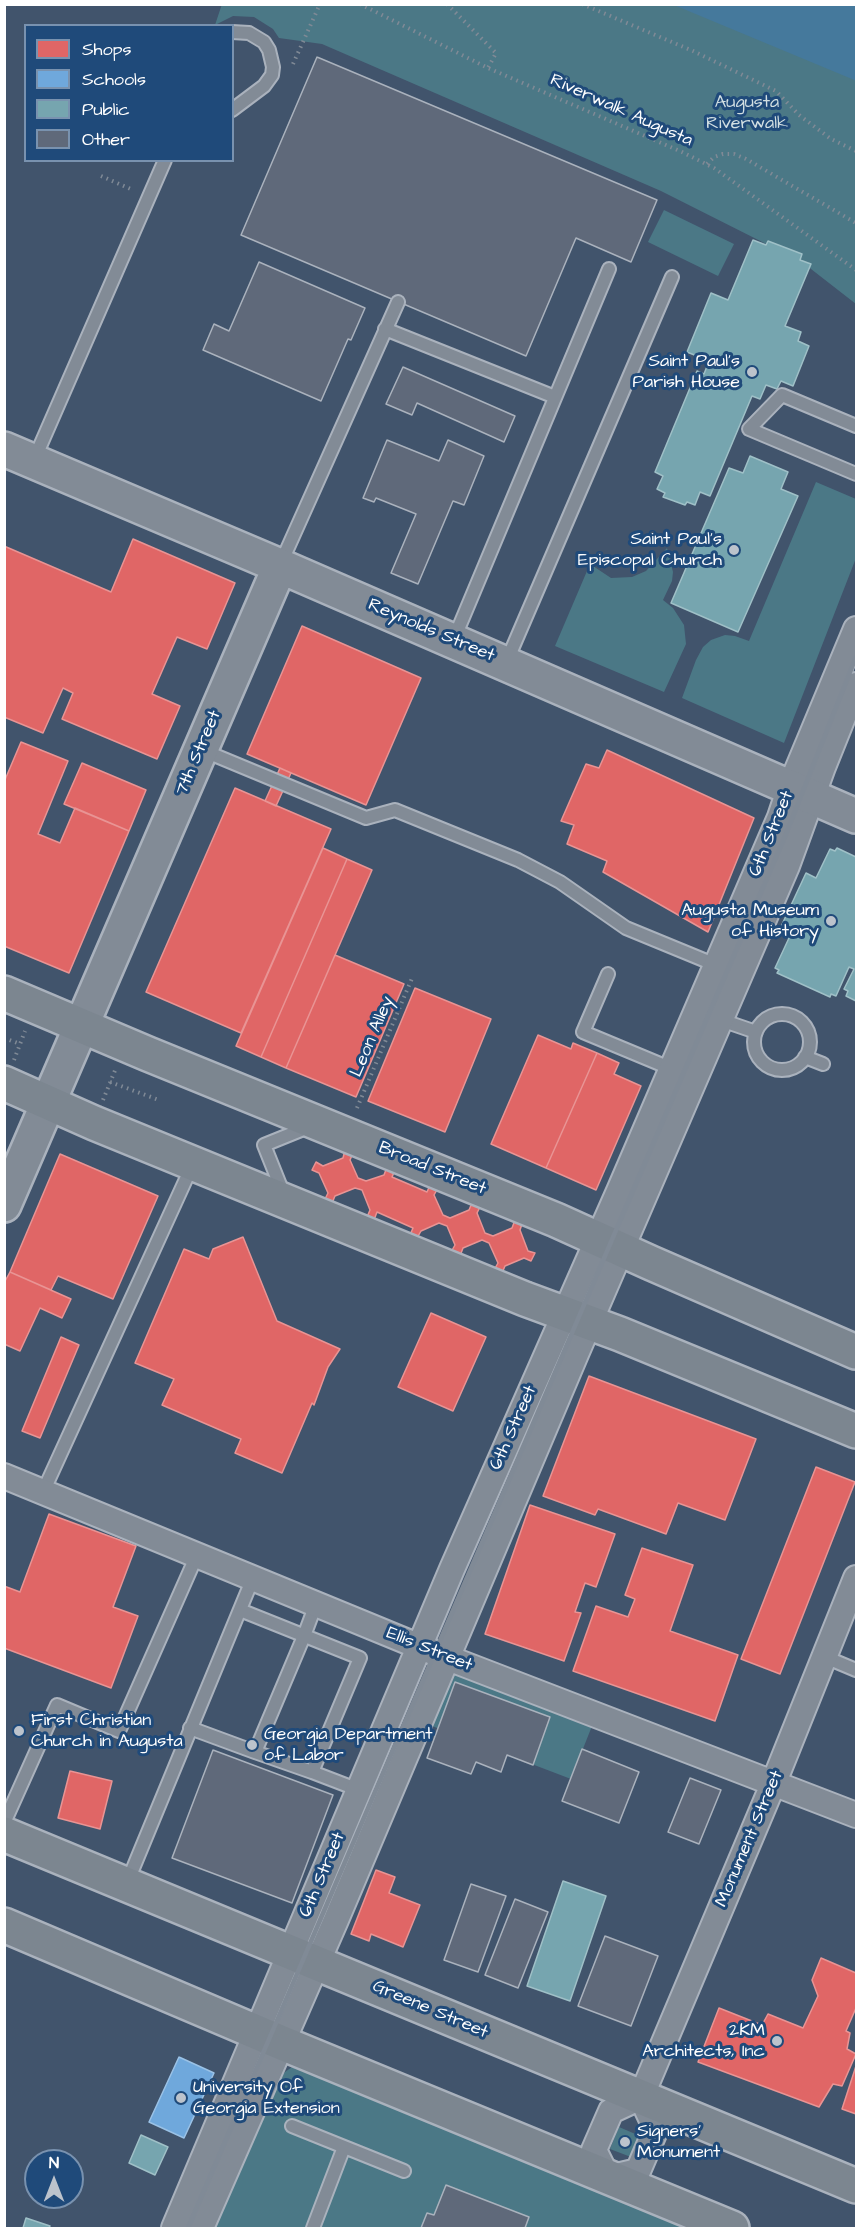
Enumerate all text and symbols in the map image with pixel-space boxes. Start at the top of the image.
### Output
legend [24,24,234,162]
text: Shops [82,37,132,62]
text: Schools [82,67,146,92]
street label: Riverwalk Augusta [546,70,696,152]
park label: Augusta Riverwalk [706,92,788,134]
text: Public [82,97,130,122]
text: Other [82,127,130,152]
place label: Saint Paul’s Parish House [633,351,740,394]
marker: Saint Paul’s Parish House [745,365,759,379]
place label: Saint Paul's Episcopal Church [578,529,722,572]
marker: Saint Paul's Episcopal Church [727,543,741,557]
street label: Reynolds Street [364,595,498,667]
street label: 7th Street [171,707,227,799]
street label: 6th Street [745,788,799,880]
place label: Augusta Museum of History [681,900,819,942]
marker: Augusta Museum of History [824,914,838,928]
street label: Leon Alley [346,994,400,1080]
street label: Broad Street [375,1138,489,1200]
street label: 6th Street [486,1382,542,1474]
street label: Ellis Street [383,1623,475,1677]
place label: First Christian Church in Augusta [31,1710,183,1752]
marker: First Christian Church in Augusta [12,1724,26,1738]
place label: Georgia Department of Labor [264,1724,432,1766]
marker: Georgia Department of Labor [245,1738,259,1752]
street label: Monument Street [712,1768,788,1910]
street label: 6th Street [295,1829,351,1921]
street label: Greene Street [369,1976,491,2044]
place label: 2KM Architects, Inc [642,2020,765,2062]
marker: 2KM Architects, Inc [770,2034,784,2048]
place label: University Of Georgia Extension [193,2077,340,2120]
marker: University Of Georgia Extension [174,2091,188,2105]
place label: Signers' Monument [637,2121,720,2164]
marker: Signers' Monument [618,2135,632,2149]
north arrow [24,2149,84,2209]
text: N [49,2152,59,2174]

